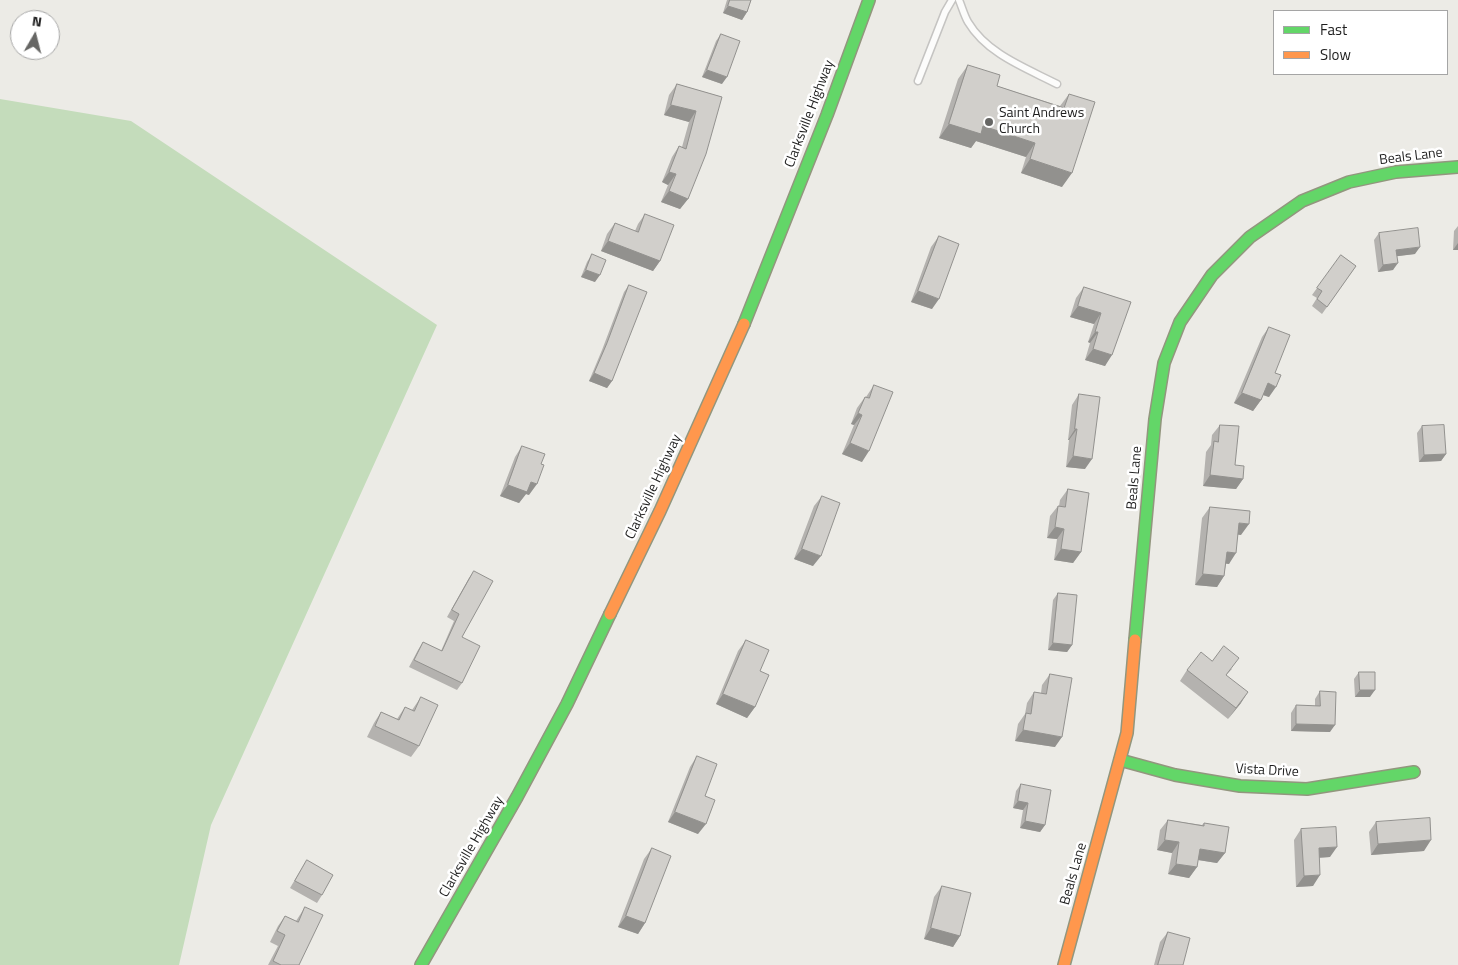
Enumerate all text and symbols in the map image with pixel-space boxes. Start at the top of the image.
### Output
north arrow [10,10,60,60]
text: N [31,10,43,32]
legend [1273,10,1448,75]
text: Fast [1320,18,1347,41]
text: Slow [1320,43,1351,66]
street label: Clarksville Highway [782,58,838,170]
place label: Saint Andrews Church [999,106,1084,138]
marker: Saint Andrews Church [983,116,995,128]
street label: Beals Lane [1378,145,1444,169]
street label: Clarksville Highway [622,432,686,542]
street label: Beals Lane [1124,445,1146,511]
street label: Vista Drive [1235,761,1299,781]
street label: Clarksville Highway [436,794,508,900]
street label: Beals Lane [1057,841,1091,907]

